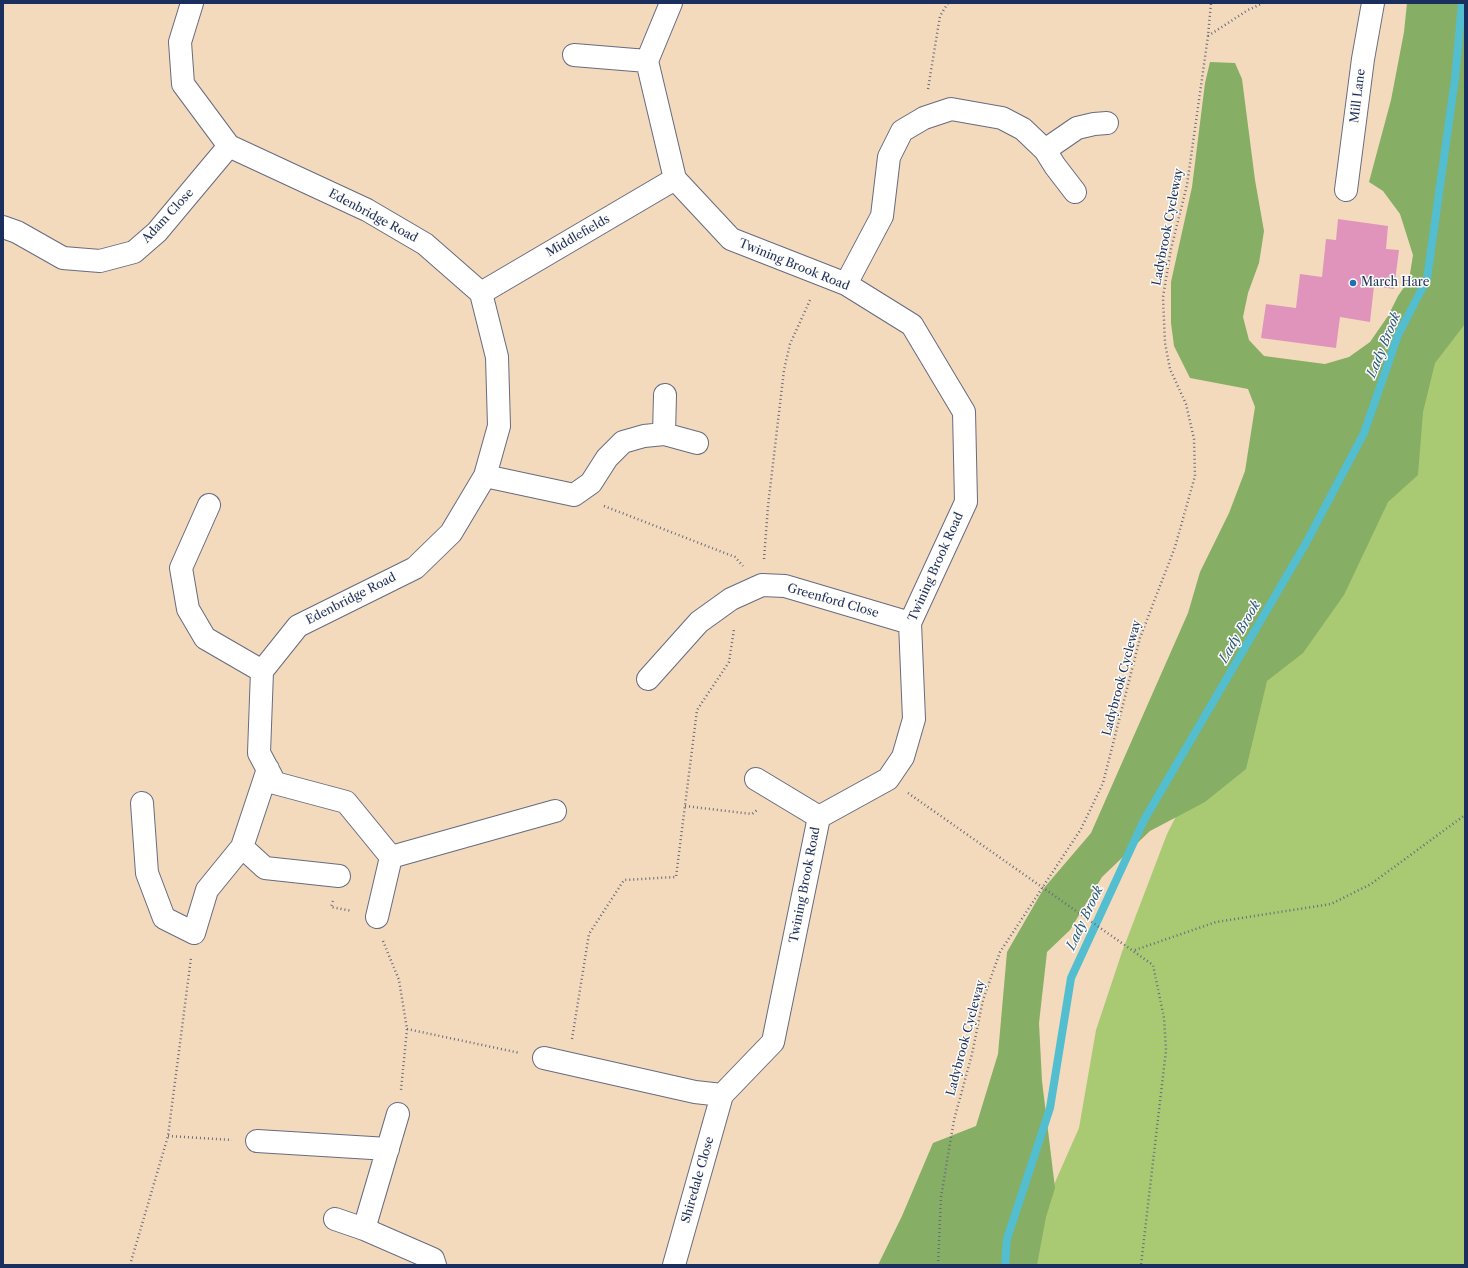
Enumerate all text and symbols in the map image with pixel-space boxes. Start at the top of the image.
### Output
street label: Mill Lane [1348,68,1368,124]
street label: Ladybrook Cycleway [1150,167,1186,287]
street label: Adam Close [139,186,197,246]
street label: Edenbridge Road [326,186,420,246]
street label: Middlefields [544,212,612,260]
street label: Twining Brook Road [737,236,851,294]
place label: March Hare [1361,276,1429,290]
marker: March Hare [1348,278,1358,288]
water label: Lady Brook [1364,310,1404,380]
street label: Twining Brook Road [905,510,967,624]
street label: Edenbridge Road [304,570,398,628]
street label: Greenford Close [786,581,880,621]
water label: Lady Brook [1216,598,1264,666]
street label: Ladybrook Cycleway [1100,618,1144,738]
street label: Twining Brook Road [787,826,823,944]
water label: Lady Brook [1063,883,1107,953]
street label: Ladybrook Cycleway [944,978,988,1098]
street label: Shiredale Close [679,1135,717,1225]

